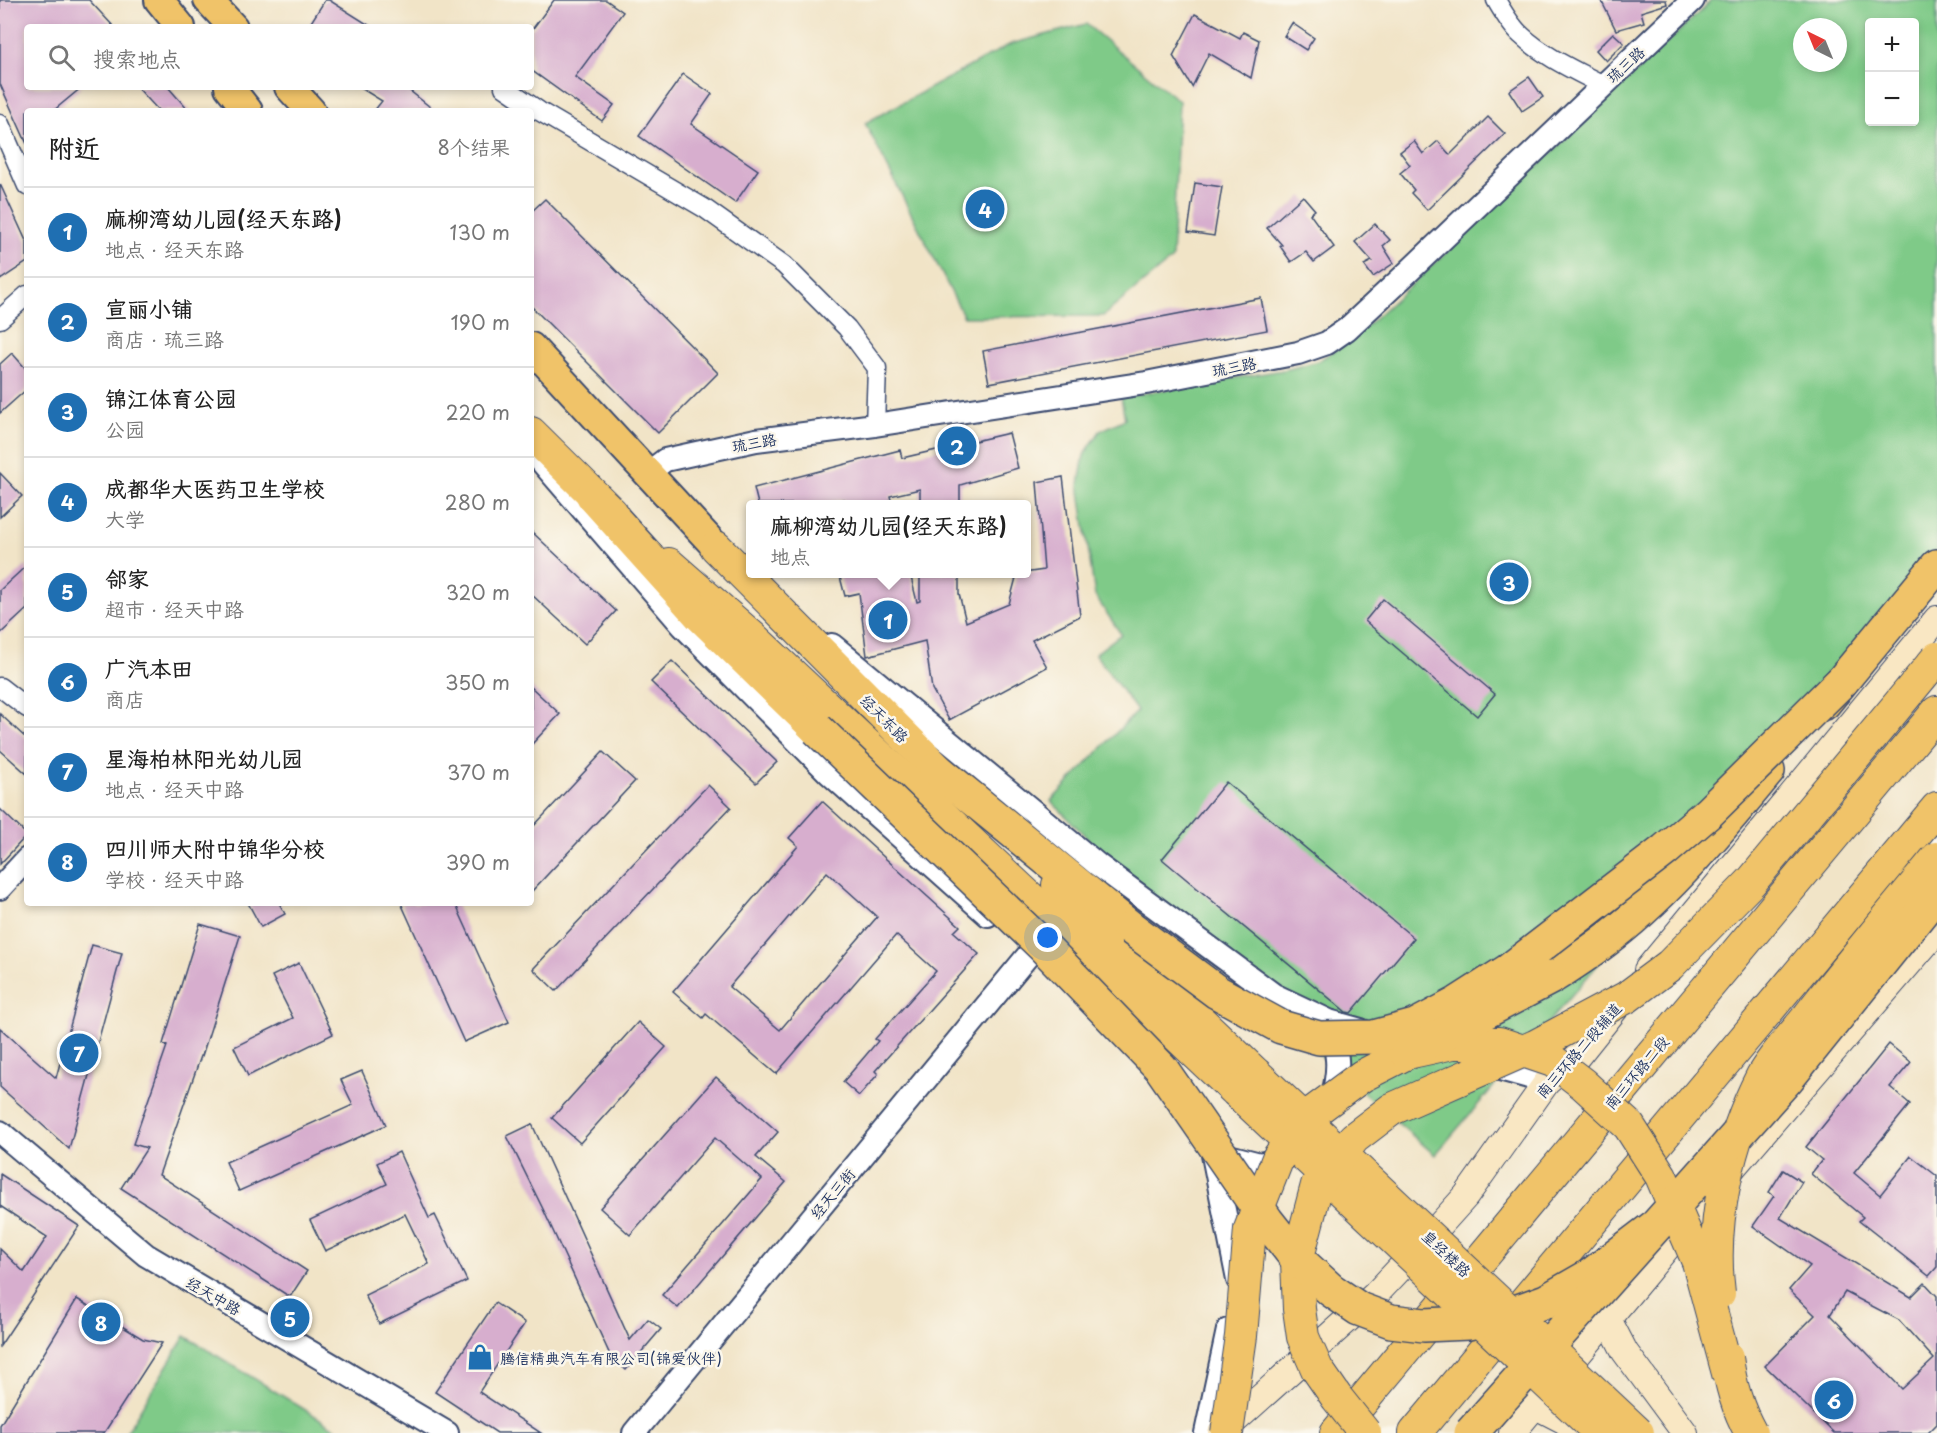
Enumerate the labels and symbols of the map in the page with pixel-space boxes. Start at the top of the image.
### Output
north arrow [1793,18,1847,72]
street label: 琉三路 [1601,40,1649,88]
pin: 4 [966,186,1004,232]
street label: 琉三路 [1210,350,1258,382]
pin: 2 [938,424,976,468]
street label: 琉三路 [730,427,778,457]
pin: 3 [1490,560,1528,604]
pin: 1 [868,598,908,642]
street label: 经天东路 [856,689,914,747]
your location [1033,923,1062,952]
street label: 南三环路二段辅道 [1530,997,1626,1103]
pin: 7 [60,1030,98,1076]
street label: 南三环路二段 [1598,1030,1674,1114]
street label: 经天三街 [804,1163,860,1223]
street label: 皇经楼路 [1417,1224,1477,1282]
street label: 经天中路 [182,1270,246,1320]
pin: 5 [270,1296,310,1340]
pin: 8 [82,1300,120,1344]
shop icon: 腾信精典汽车有限公司(锦爱伙伴) [465,1342,495,1372]
place label: 腾信精典汽车有限公司(锦爱伙伴) [500,1346,722,1369]
pin: 6 [1814,1378,1854,1422]

